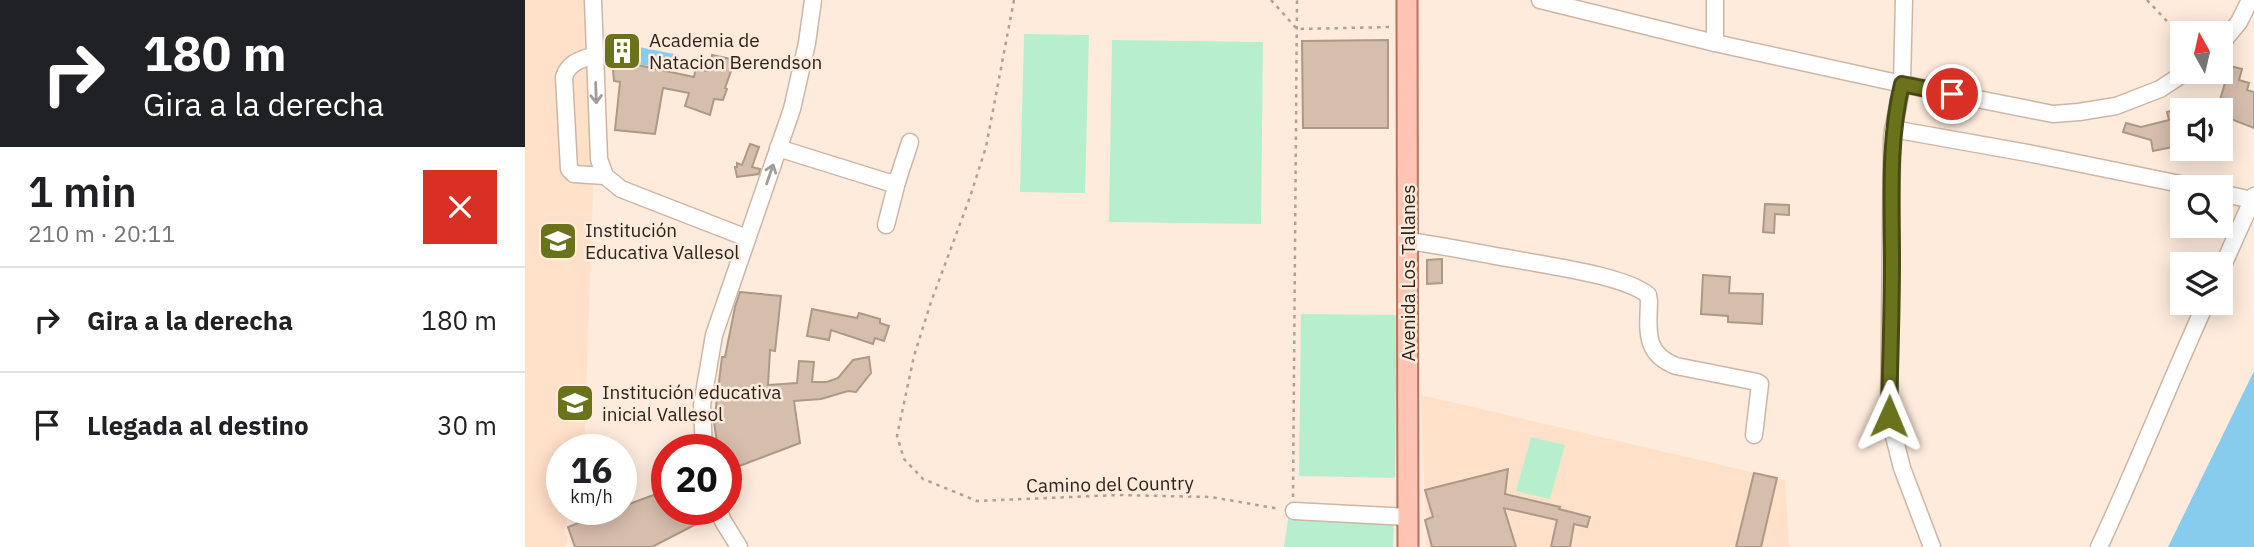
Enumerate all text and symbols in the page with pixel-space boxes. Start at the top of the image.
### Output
text: 180 m [143,21,287,84]
north arrow [2170,21,2233,84]
map controls [2170,21,2233,315]
icon: right [28,28,119,119]
place label: Academia de Natacion Berendson [649,28,822,74]
building icon: Academia de Natacion Berendson [601,30,643,72]
pin [1922,64,1982,124]
icon: arrive [1933,75,1971,113]
one-way arrow [590,81,603,104]
text: Gira a la derecha [143,83,384,125]
button: sound [2170,98,2233,161]
text: 1 min [28,164,137,219]
one-way arrow [765,164,777,186]
button: close [423,170,497,244]
button: search [2170,175,2233,238]
street label: Avenida Los Tallanes [1396,185,1420,361]
text: 210 m · 20:11 [28,218,175,248]
place label: Institución Educativa Vallesol [585,218,740,264]
school or university icon: Institución Educativa Vallesol [537,220,579,262]
button: layers [2170,252,2233,315]
icon: right [28,301,66,339]
text: Gira a la derecha [87,303,293,337]
text: 180 m [421,303,497,337]
position arrow [1852,379,1926,453]
place label: Institución educativa inicial Vallesol [602,380,781,426]
school or university icon: Institución educativa inicial Vallesol [554,382,596,424]
icon: arrive [28,406,66,444]
text: Llegada al destino [87,408,309,442]
text: 30 m [437,408,497,442]
speed limit sign: 20 [651,434,742,525]
text: 16 [570,447,613,493]
street label: Camino del Country [1026,471,1195,497]
text: km/h [570,485,613,508]

